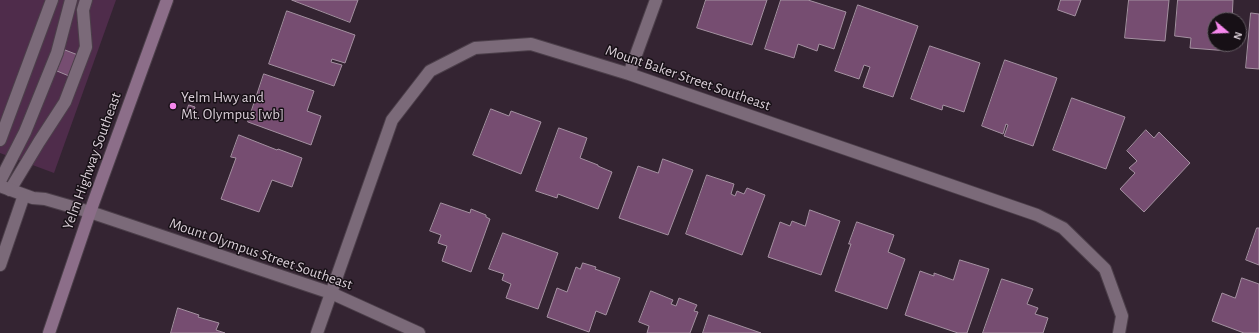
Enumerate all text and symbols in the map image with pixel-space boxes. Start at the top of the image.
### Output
north arrow [1207,12,1247,52]
text: N [1231,30,1244,41]
street label: Mount Baker Street Southeast [603,41,773,115]
place label: Yelm Hwy and Mt. Olympus [wb] [181,88,284,123]
street label: Yelm Highway Southeast [59,90,125,232]
marker: Yelm Hwy and Mt. Olympus [wb] [168,101,178,111]
street label: Mount Olympus Street Southeast [167,214,355,294]

